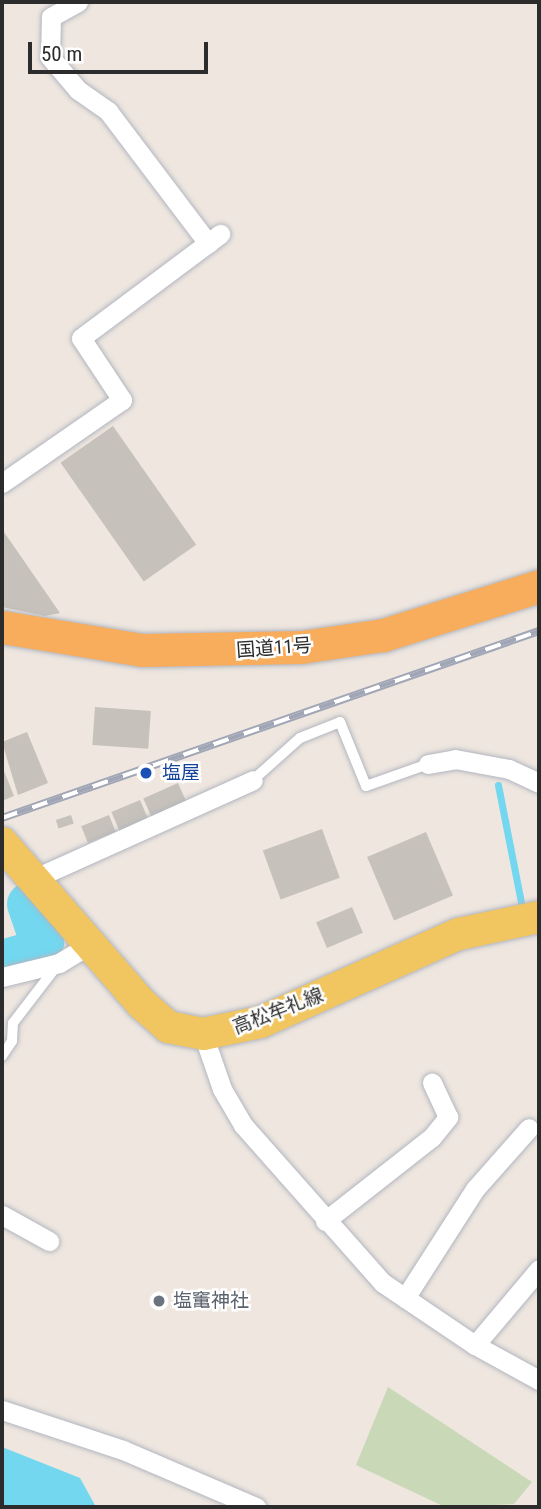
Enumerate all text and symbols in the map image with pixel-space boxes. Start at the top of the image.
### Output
scale bar [32,28,212,72]
text: 50 m [41,42,82,66]
street label: 国道11号 [235,634,313,662]
place label: 塩屋 [162,762,200,784]
marker: 塩屋 [136,763,156,783]
street label: 高松牟礼線 [230,983,326,1039]
place label: 塩竃神社 [173,1290,249,1312]
marker: 塩竃神社 [151,1293,167,1309]

